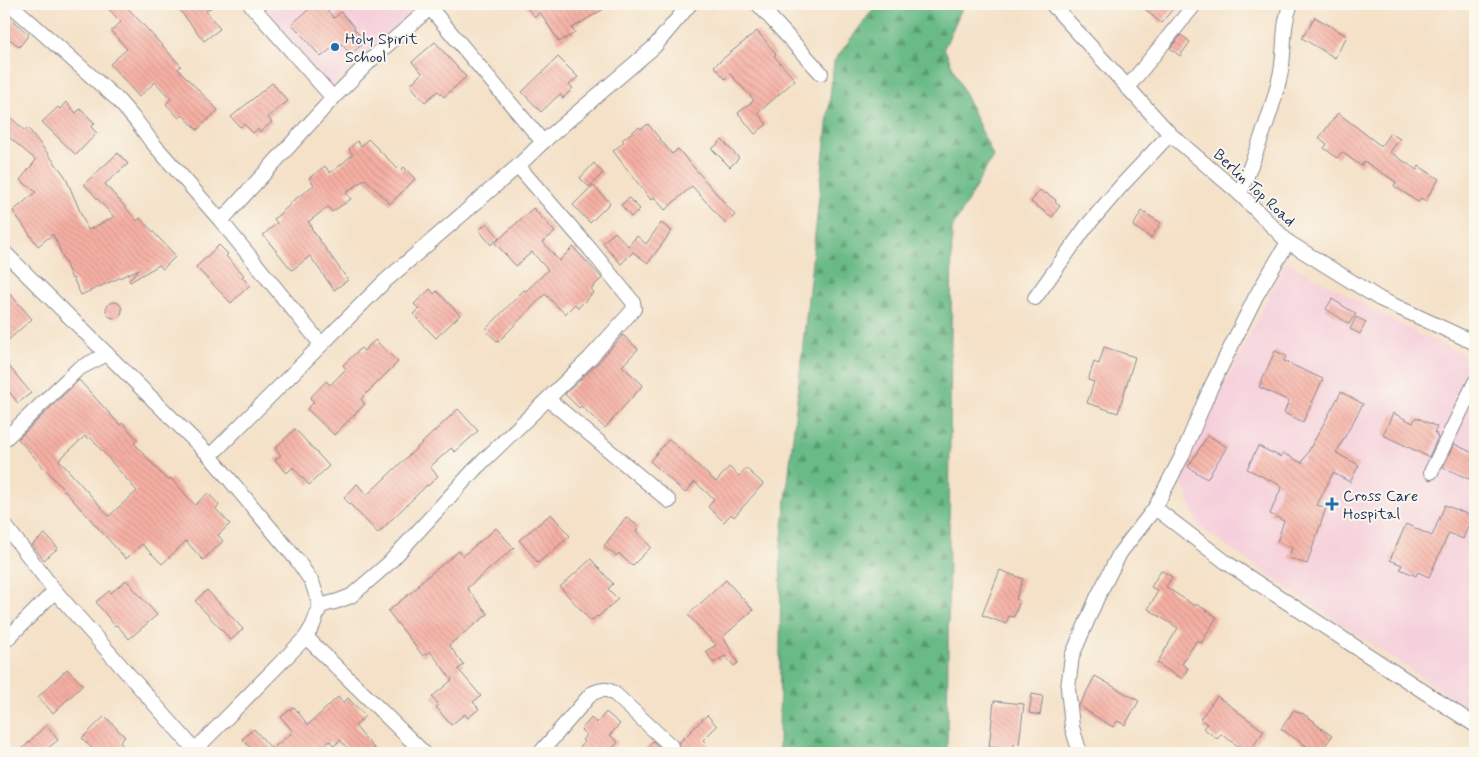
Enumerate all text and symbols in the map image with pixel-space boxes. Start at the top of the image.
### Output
place label: Holy Spirit School [345,29,419,68]
marker: Holy Spirit School [329,41,341,53]
street label: Berlin Top Road [1208,145,1300,232]
place label: Cross Care Hospital [1343,486,1418,525]
marker: Cross Care Hospital [1325,497,1339,511]

